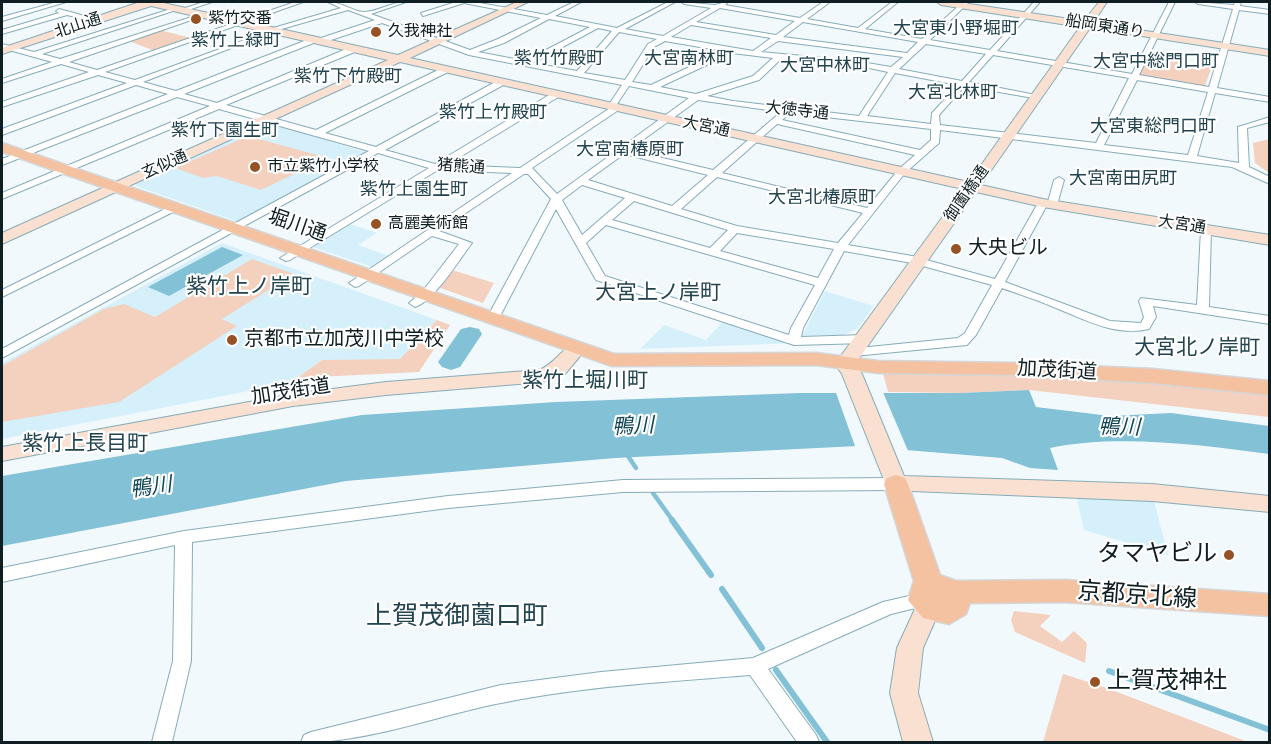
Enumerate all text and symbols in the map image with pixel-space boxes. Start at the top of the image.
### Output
street label: 北山通 [52,9,104,43]
place label: 紫竹交番 [208,9,272,29]
street label: 船岡東通り [1064,11,1146,43]
marker: 紫竹交番 [189,12,203,26]
district label: 大宮東小野堀町 [893,18,1019,40]
place label: 久我神社 [388,22,452,42]
marker: 久我神社 [369,25,383,39]
district label: 紫竹上緑町 [191,30,281,52]
district label: 紫竹竹殿町 [514,48,604,70]
district label: 大宮南林町 [644,48,734,70]
district label: 大宮中総門口町 [1093,51,1219,73]
district label: 大宮中林町 [780,55,870,77]
district label: 紫竹下竹殿町 [294,66,402,88]
district label: 大宮北林町 [908,82,998,104]
street label: 大徳寺通 [764,98,830,124]
district label: 紫竹上竹殿町 [439,102,547,124]
street label: 大宮通 [681,113,731,141]
district label: 大宮東総門口町 [1090,116,1216,138]
district label: 紫竹下園生町 [171,120,279,142]
district label: 大宮南椿原町 [576,139,684,161]
street label: 玄似通 [139,146,191,184]
street label: 猪熊通 [436,156,486,178]
place label: 市立紫竹小学校 [267,157,379,177]
marker: 市立紫竹小学校 [248,160,262,174]
street label: 御薗橋通 [941,162,993,226]
district label: 大宮南田尻町 [1069,168,1177,190]
district label: 紫竹上園生町 [360,179,468,201]
district label: 大宮北椿原町 [768,187,876,209]
street label: 堀川通 [265,205,329,247]
street label: 大宮通 [1157,212,1207,238]
place label: 高麗美術館 [388,214,468,234]
marker: 高麗美術館 [369,217,383,231]
place label: 大央ビル [968,237,1048,261]
marker: 大央ビル [949,242,963,256]
district label: 紫竹上ノ岸町 [186,274,312,300]
district label: 大宮上ノ岸町 [595,280,721,306]
place label: 京都市立加茂川中学校 [244,328,444,352]
marker: 京都市立加茂川中学校 [225,333,239,347]
district label: 大宮北ノ岸町 [1134,335,1260,361]
street label: 加茂街道 [1016,357,1098,385]
district label: 紫竹上堀川町 [522,368,648,394]
street label: 加茂街道 [250,374,332,410]
water label: 鴨川 [611,413,655,441]
water label: 鴨川 [1098,415,1140,441]
district label: 紫竹上長目町 [22,431,148,457]
water label: 鴨川 [128,473,174,503]
place label: タマヤビル [1097,541,1217,569]
marker: タマヤビル [1222,548,1236,562]
street label: 京都京北線 [1076,577,1198,615]
district label: 上賀茂御薗口町 [366,601,548,633]
place label: 上賀茂神社 [1107,668,1227,696]
marker: 上賀茂神社 [1088,675,1102,689]

